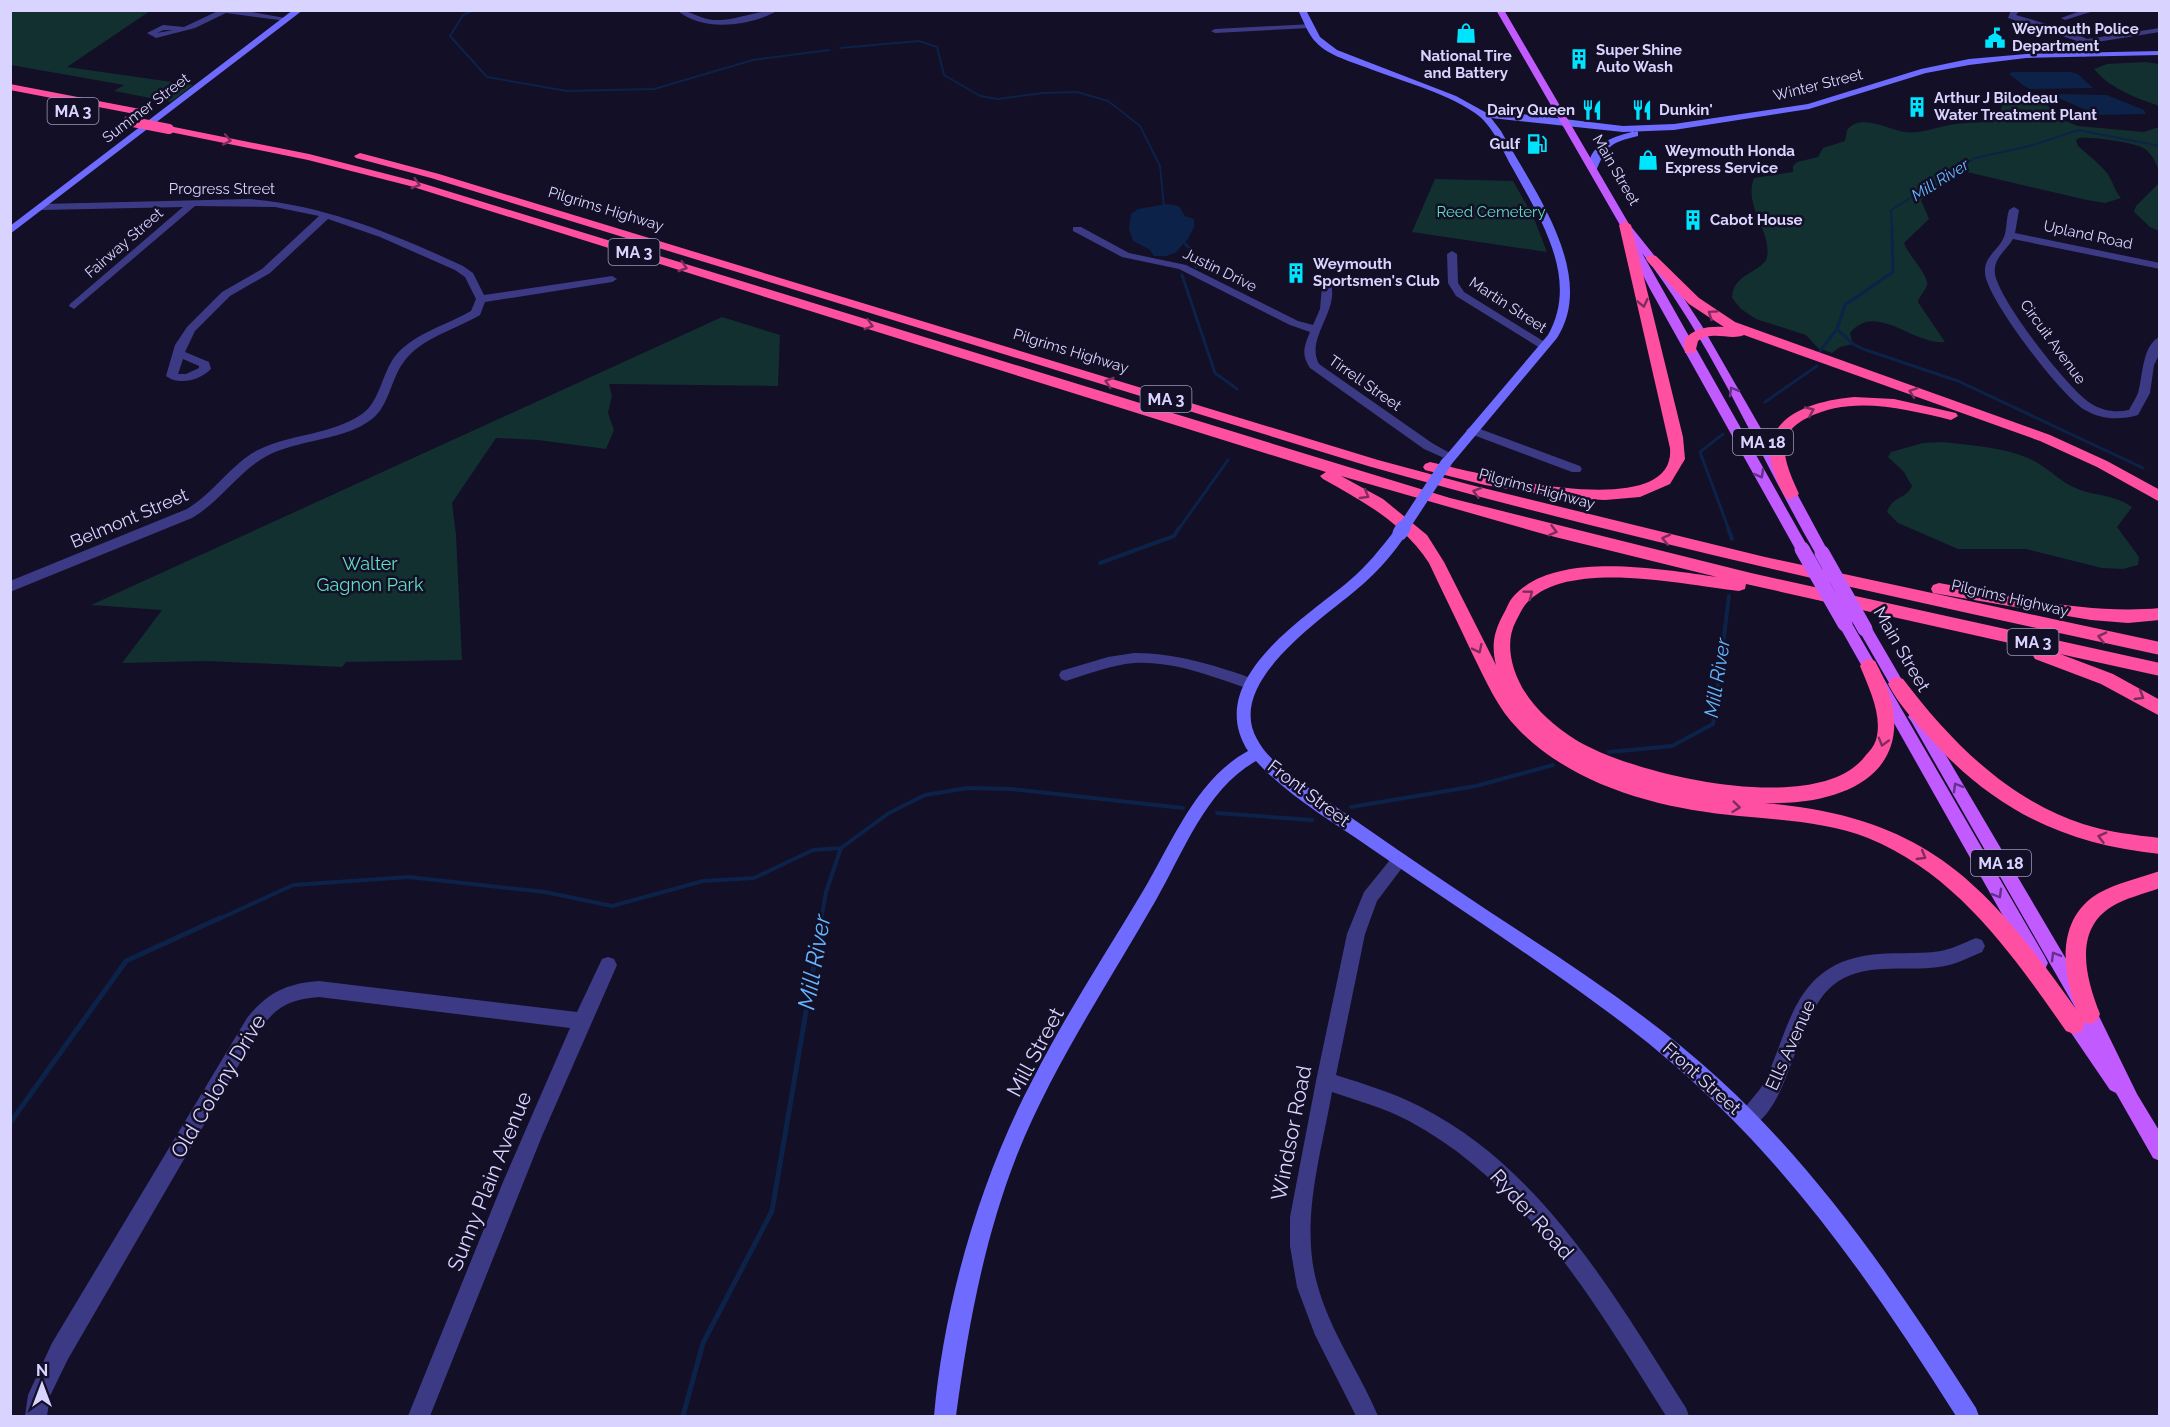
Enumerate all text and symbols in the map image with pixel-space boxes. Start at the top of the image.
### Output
place label: Weymouth Police Department [2012,20,2139,55]
shop icon: National Tire and Battery [1454,21,1478,45]
public building icon: Weymouth Police Department [1983,26,2007,50]
place label: Super Shine Auto Wash [1596,41,1682,76]
place label: National Tire and Battery [1420,47,1512,82]
building icon: Super Shine Auto Wash [1567,47,1591,71]
street label: Winter Street [1771,65,1865,105]
street label: Summer Street [99,69,193,147]
place label: Arthur J Bilodeau Water Treatment Plant [1934,89,2097,124]
building icon: Arthur J Bilodeau Water Treatment Plant [1905,95,1929,119]
road number: MA 3 [48,98,98,124]
restaurant icon: Dairy Queen [1580,98,1604,122]
restaurant icon: Dunkin' [1630,98,1654,122]
place label: Dairy Queen [1487,101,1575,119]
place label: Dunkin' [1659,101,1713,119]
street label: Main Street [1589,131,1643,209]
fuel station icon: Gulf [1525,132,1549,156]
one-way arrow [221,133,231,146]
place label: Gulf [1490,135,1520,153]
place label: Weymouth Honda Express Service [1665,142,1795,177]
shop icon: Weymouth Honda Express Service [1636,148,1660,172]
water label: Mill River [1908,155,1973,205]
one-way arrow [410,177,421,189]
street label: Progress Street [169,180,275,198]
street label: Pilgrims Highway [546,183,666,235]
park label: Reed Cemetery [1436,203,1546,221]
street label: Fairway Street [81,204,167,282]
building icon: Cabot House [1681,208,1705,232]
place label: Cabot House [1710,211,1803,229]
street label: Upland Road [2042,217,2134,253]
road number: MA 3 [608,239,660,265]
street label: Justin Drive [1180,244,1260,296]
place label: Weymouth Sportsmen's Club [1313,255,1440,290]
one-way arrow [677,260,688,272]
building icon: Weymouth Sportsmen's Club [1284,261,1308,285]
street label: Martin Street [1466,273,1550,337]
street label: Circuit Avenue [2016,296,2090,388]
one-way arrow [1636,298,1649,308]
one-way arrow [1707,310,1718,321]
one-way arrow [863,317,874,330]
street label: Pilgrims Highway [1011,325,1131,377]
street label: Tirrell Street [1325,351,1405,415]
one-way arrow [1104,377,1115,389]
road number: MA 3 [1140,386,1192,412]
one-way arrow [1908,386,1919,399]
one-way arrow [1729,387,1741,397]
one-way arrow [1804,406,1815,418]
road number: MA 18 [1733,429,1793,455]
street label: Pilgrims Highway [1477,465,1597,513]
one-way arrow [1753,468,1764,478]
street label: Belmont Street [67,484,191,552]
one-way arrow [1472,487,1483,499]
one-way arrow [1359,488,1369,499]
one-way arrow [1548,523,1558,536]
one-way arrow [1661,534,1671,547]
park label: Walter Gagnon Park [317,553,424,595]
street label: Pilgrims Highway [1950,576,2070,620]
one-way arrow [1522,590,1533,601]
street label: Main Street [1869,603,1935,695]
road number: MA 3 [2008,629,2058,655]
one-way arrow [2098,631,2108,644]
water label: Mill River [1699,635,1735,719]
one-way arrow [1470,642,1482,653]
one-way arrow [2134,689,2144,701]
one-way arrow [1878,736,1890,747]
street label: Front Street [1264,755,1354,831]
one-way arrow [1953,783,1964,793]
one-way arrow [1731,800,1740,813]
one-way arrow [2097,831,2107,844]
one-way arrow [1916,849,1926,861]
road number: MA 18 [1971,850,2031,876]
one-way arrow [1991,888,2002,898]
water label: Mill River [791,911,837,1012]
one-way arrow [2051,951,2063,962]
street label: Ells Avenue [1761,996,1819,1093]
street label: Mill Street [1001,1003,1069,1101]
street label: Old Colony Drive [165,1010,271,1162]
street label: Front Street [1659,1038,1745,1118]
street label: Windsor Road [1266,1063,1316,1203]
street label: Sunny Plain Avenue [442,1088,536,1274]
street label: Ryder Road [1485,1164,1579,1264]
north arrow [12,1355,72,1415]
text: N [36,1361,48,1380]

